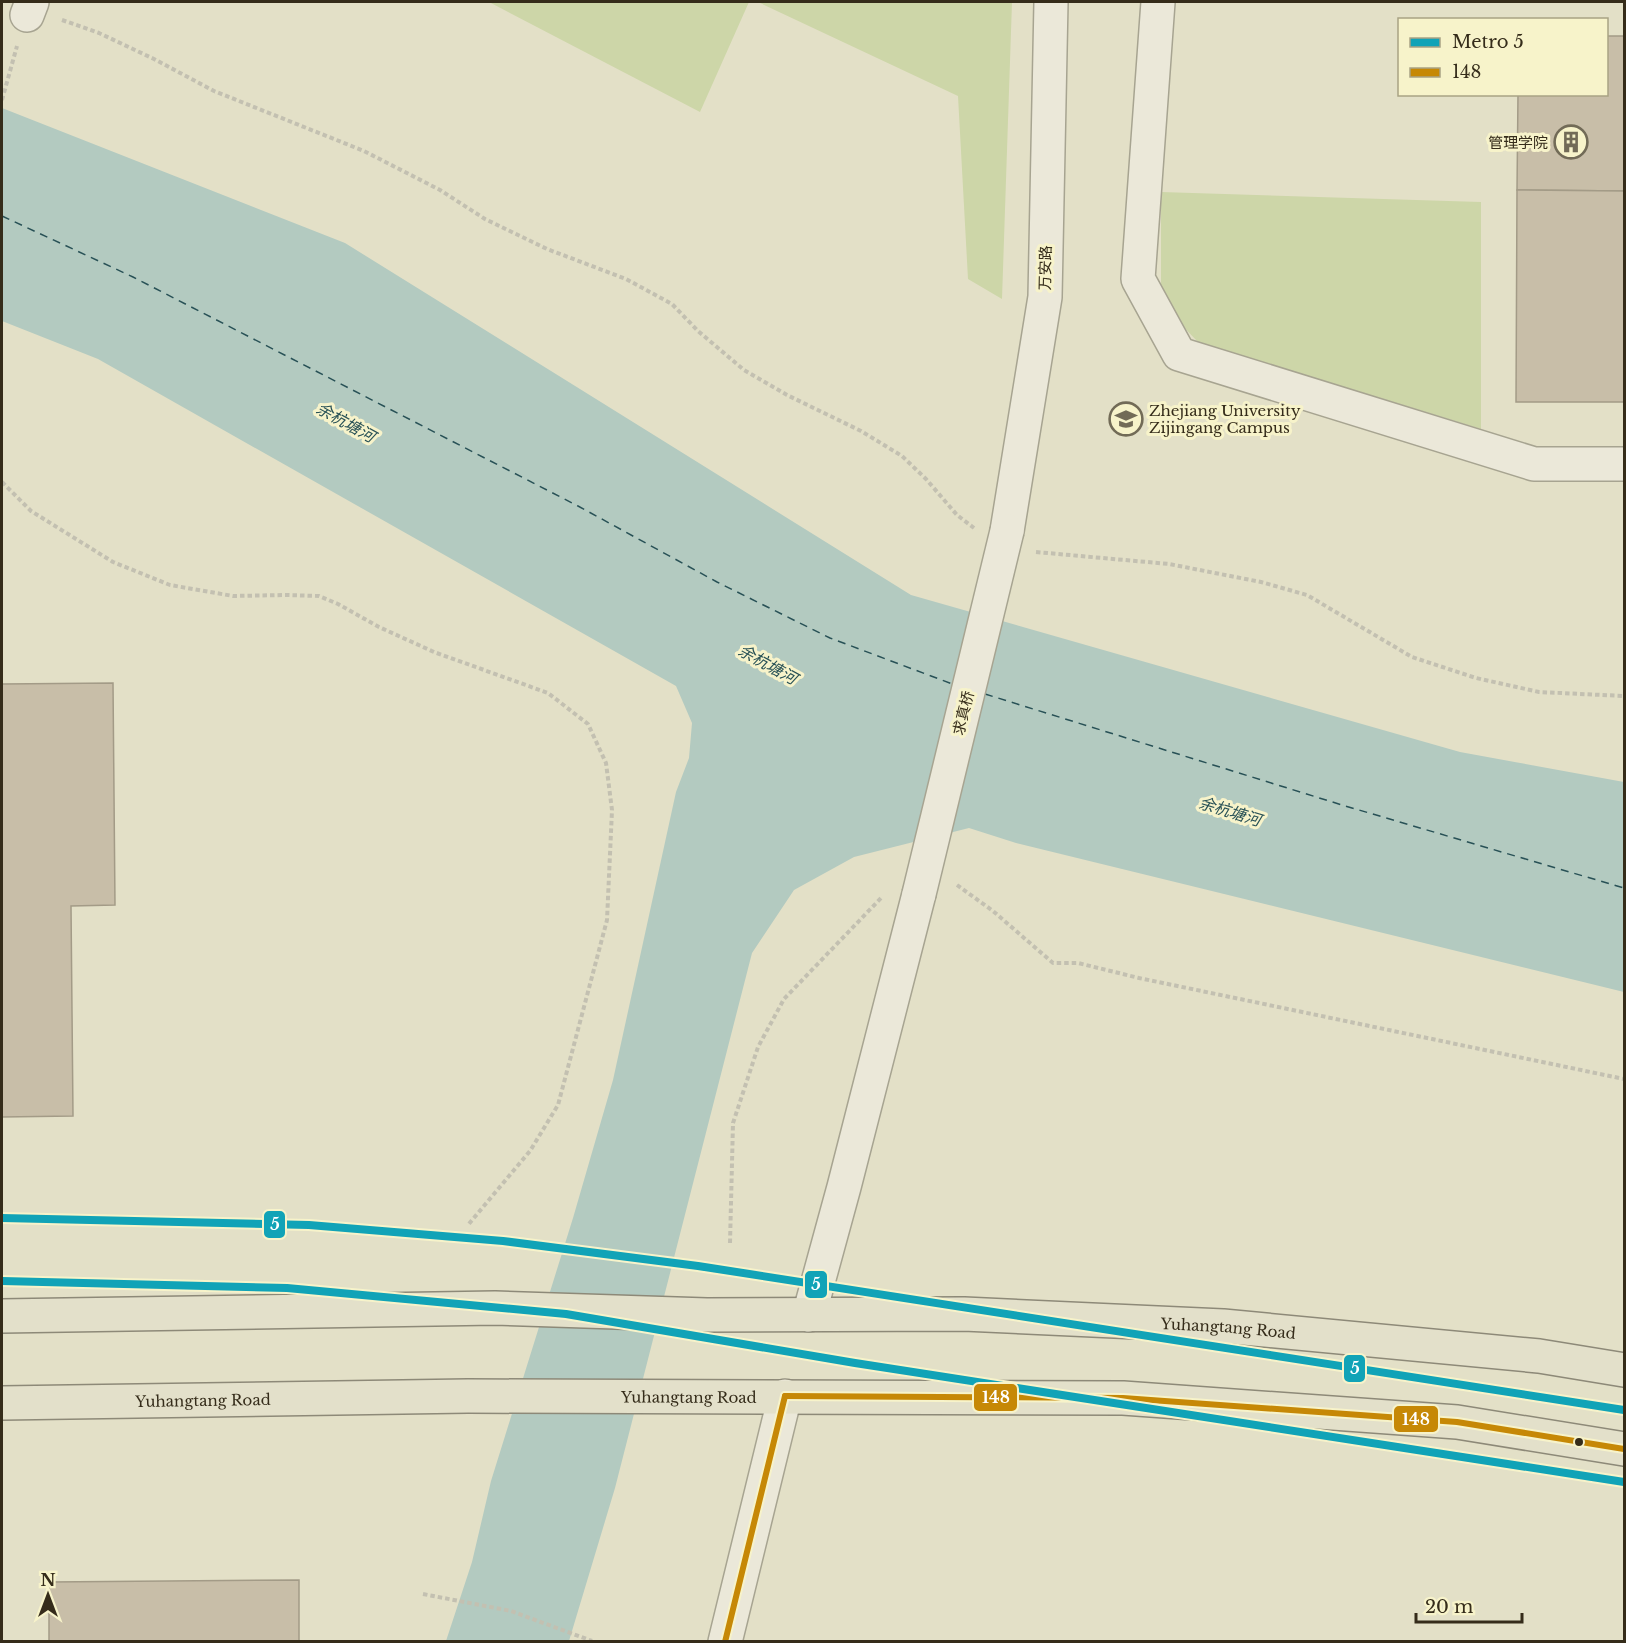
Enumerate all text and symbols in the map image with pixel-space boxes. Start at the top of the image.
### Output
legend [1398,18,1608,96]
text: Metro 5 [1452,31,1524,53]
text: 148 [1452,61,1481,83]
building icon: 管理学院 [1553,124,1589,160]
place label: 管理学院 [1488,133,1548,152]
street label: 万安路 [1035,245,1055,291]
water label: 余杭塘河 [313,398,381,448]
school or university icon: Zhejiang University Zijingang Campus [1108,401,1144,437]
place label: Zhejiang University Zijingang Campus [1149,401,1301,437]
water label: 余杭塘河 [735,640,803,690]
street label: 求真桥 [948,689,978,737]
water label: 余杭塘河 [1196,792,1266,831]
line badge: 5 [263,1210,286,1239]
text: 5 [270,1214,280,1234]
line badge: 5 [804,1270,828,1299]
text: 5 [811,1274,821,1294]
street label: Yuhangtang Road [1159,1314,1297,1342]
line badge: 5 [1343,1354,1366,1383]
text: 5 [1350,1358,1360,1378]
line badge: 148 [973,1383,1018,1412]
street label: Yuhangtang Road [620,1387,757,1406]
text: 148 [982,1387,1010,1407]
street label: Yuhangtang Road [134,1389,271,1411]
line badge: 148 [1393,1405,1439,1433]
text: 148 [1402,1409,1430,1429]
unlabelled marker [1573,1436,1585,1448]
north arrow [18,1565,78,1625]
text: N [40,1570,56,1590]
scale bar [1416,1586,1522,1624]
text: 20 m [1425,1596,1473,1618]

